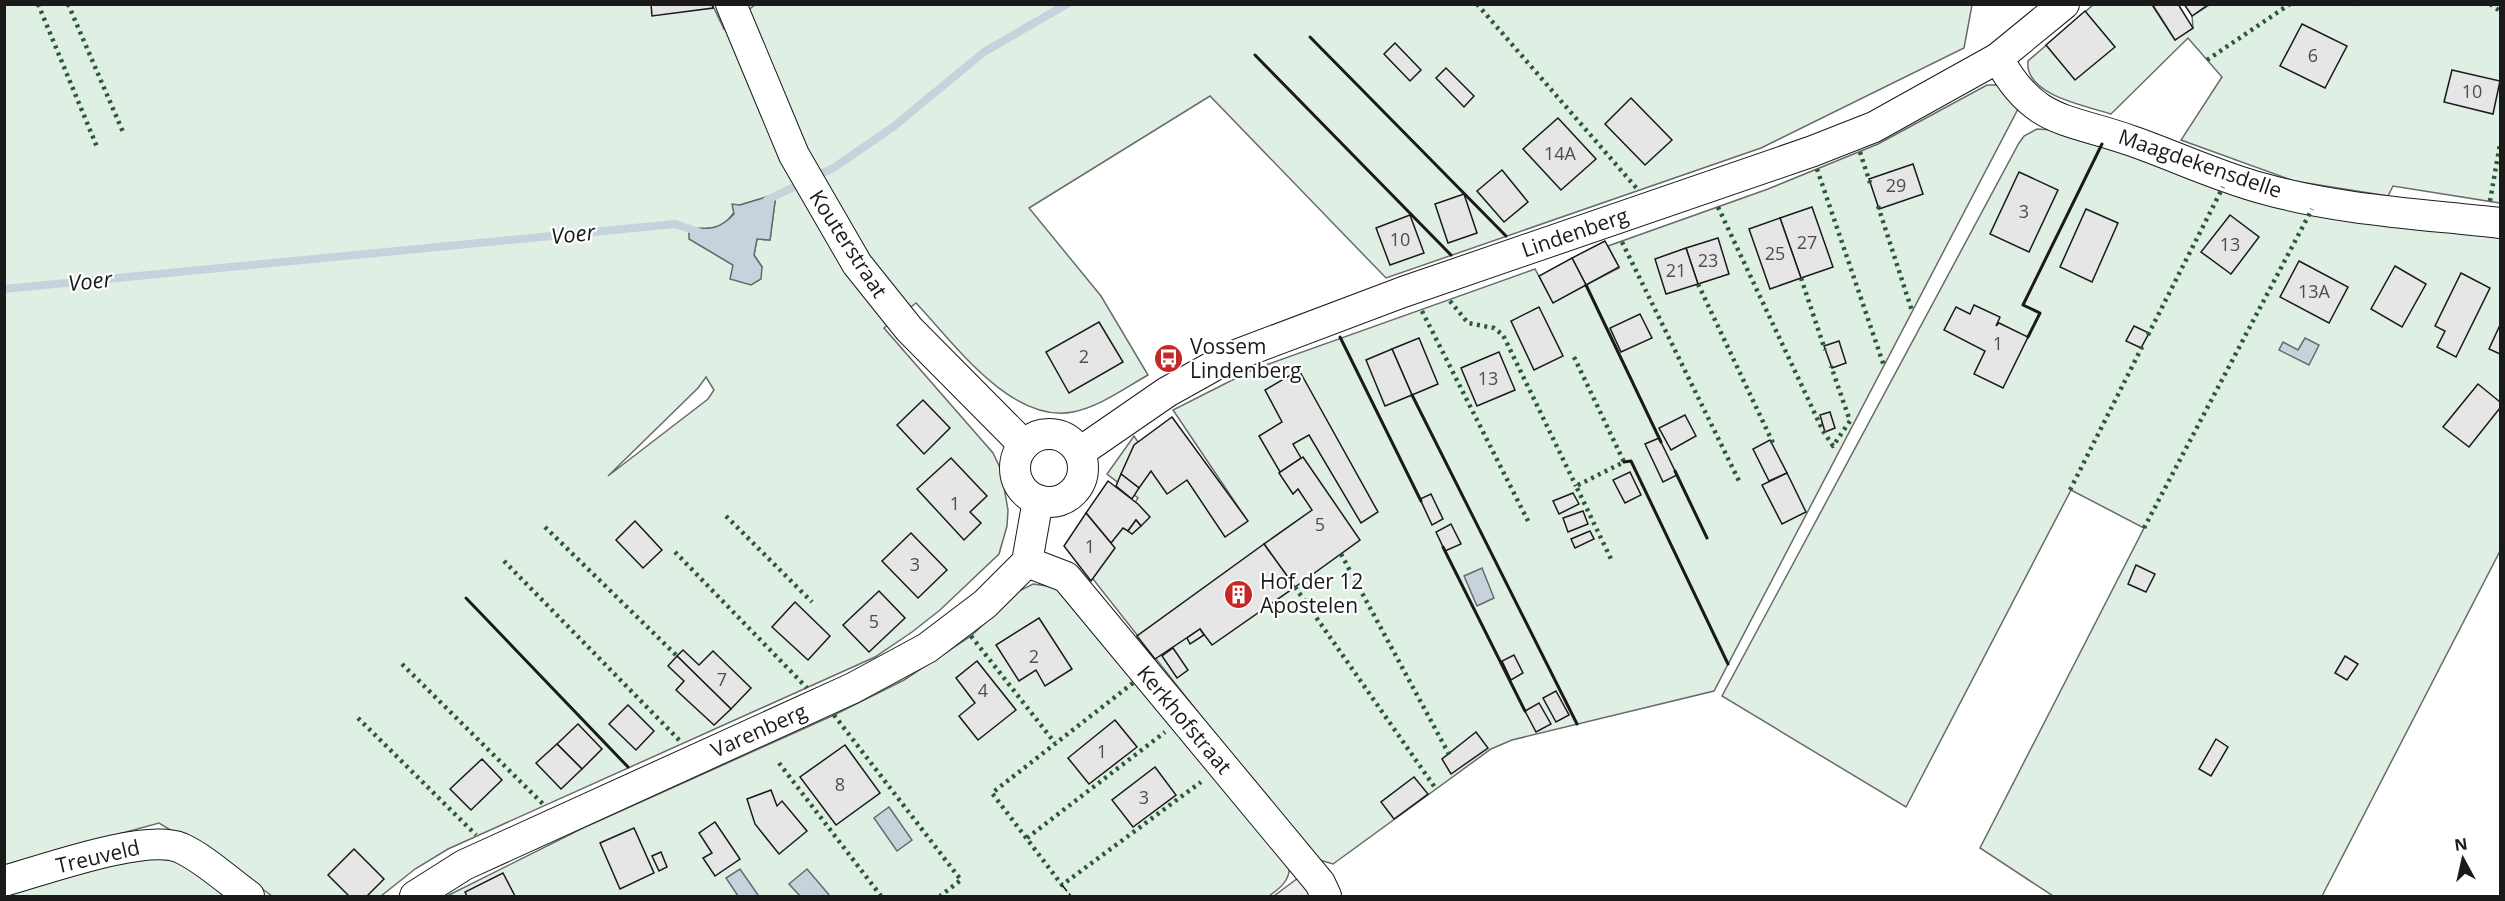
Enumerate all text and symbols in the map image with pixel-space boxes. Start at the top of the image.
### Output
house number: 6 [2308,43,2318,67]
house number: 10 [2462,79,2482,103]
street label: Maagdekensdelle [2115,122,2286,204]
house number: 14A [1544,141,1577,165]
house number: 29 [1886,173,1906,197]
street label: Kouterstraat [804,184,894,303]
house number: 3 [2019,199,2029,223]
street label: Lindenberg [1517,201,1632,263]
water label: Voer [549,216,598,250]
house number: 10 [1390,227,1410,251]
house number: 27 [1797,230,1817,254]
house number: 13 [2220,232,2240,256]
house number: 25 [1765,241,1785,265]
house number: 23 [1698,248,1718,272]
house number: 21 [1666,258,1686,282]
water label: Voer [66,263,115,297]
house number: 13A [2298,279,2331,303]
house number: 1 [1993,331,2003,355]
place label: Vossem Lindenberg [1190,332,1301,384]
bus stop icon: Vossem Lindenberg [1153,343,1185,375]
house number: 2 [1079,344,1089,368]
house number: 13 [1478,366,1498,390]
house number: 1 [950,491,960,515]
house number: 5 [1315,512,1325,536]
house number: 1 [1085,534,1095,558]
house number: 3 [910,552,920,576]
place label: Hof der 12 Apostelen [1260,567,1363,619]
building icon: Hof der 12 Apostelen [1223,578,1255,610]
house number: 5 [869,609,879,633]
house number: 2 [1029,644,1039,668]
street label: Kerkhofstraat [1131,659,1238,780]
house number: 7 [717,667,727,691]
house number: 4 [978,678,988,702]
street label: Varenberg [706,697,811,764]
house number: 1 [1097,739,1107,763]
house number: 8 [835,772,845,796]
house number: 3 [1139,785,1149,809]
north arrow [2433,829,2493,889]
text: N [2453,832,2469,856]
street label: Treuveld [53,833,142,879]

